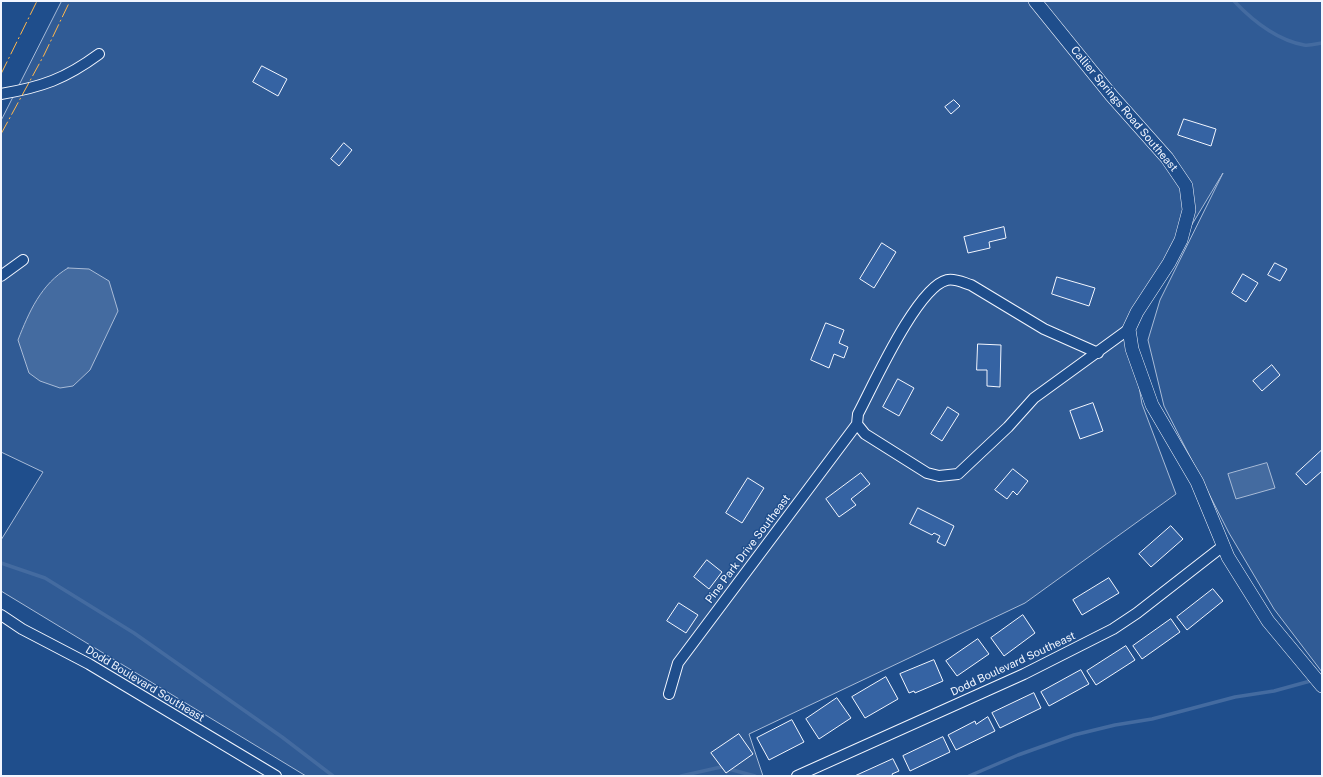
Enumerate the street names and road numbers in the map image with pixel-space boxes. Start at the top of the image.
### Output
street label: Callier Springs Road Southeast [1068,44,1180,174]
street label: Pine Park Drive Southeast [703,492,793,606]
street label: Dodd Boulevard Southeast [948,629,1078,699]
street label: Dodd Boulevard Southeast [83,643,207,725]

